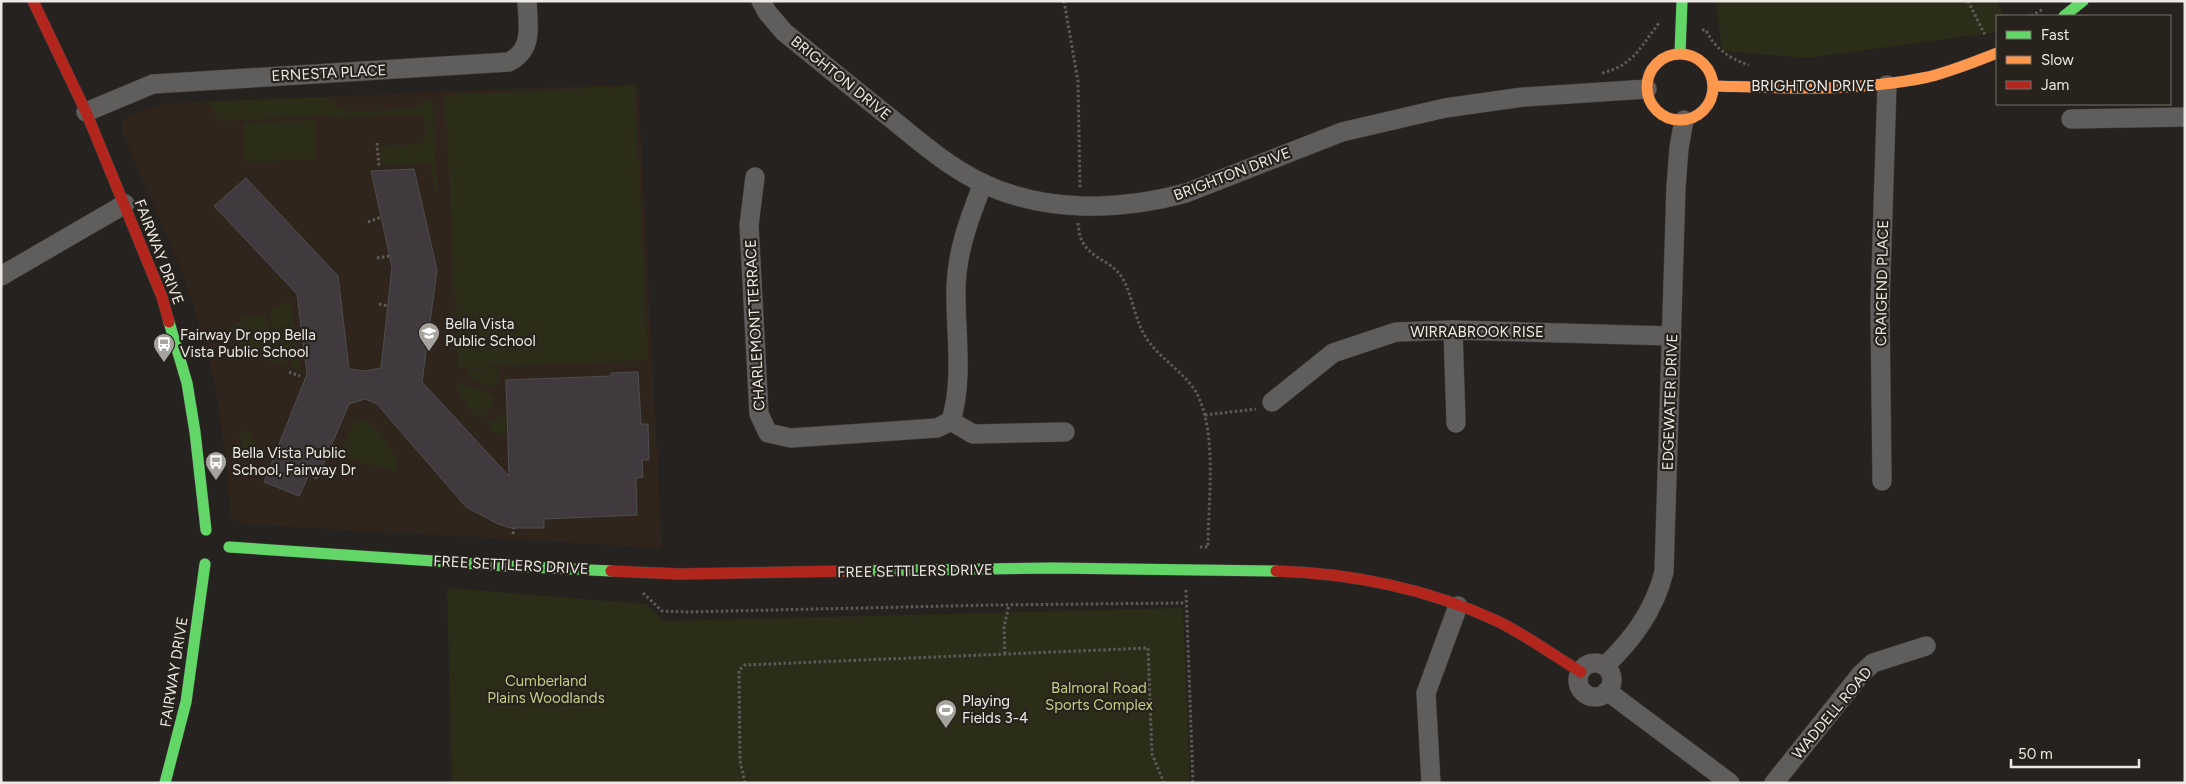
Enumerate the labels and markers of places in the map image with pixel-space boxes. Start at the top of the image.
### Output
place label: Bella Vista Public School [445,315,536,350]
school or university icon: Bella Vista Public School [417,321,441,352]
place label: Fairway Dr opp Bella Vista Public School [180,326,316,361]
bus stop icon: Fairway Dr opp Bella Vista Public School [152,332,176,363]
place label: Bella Vista Public School, Fairway Dr [232,444,356,479]
bus stop icon: Bella Vista Public School, Fairway Dr [204,450,228,481]
place label: Playing Fields 3-4 [962,692,1028,727]
sports icon: Playing Fields 3-4 [934,698,958,729]

